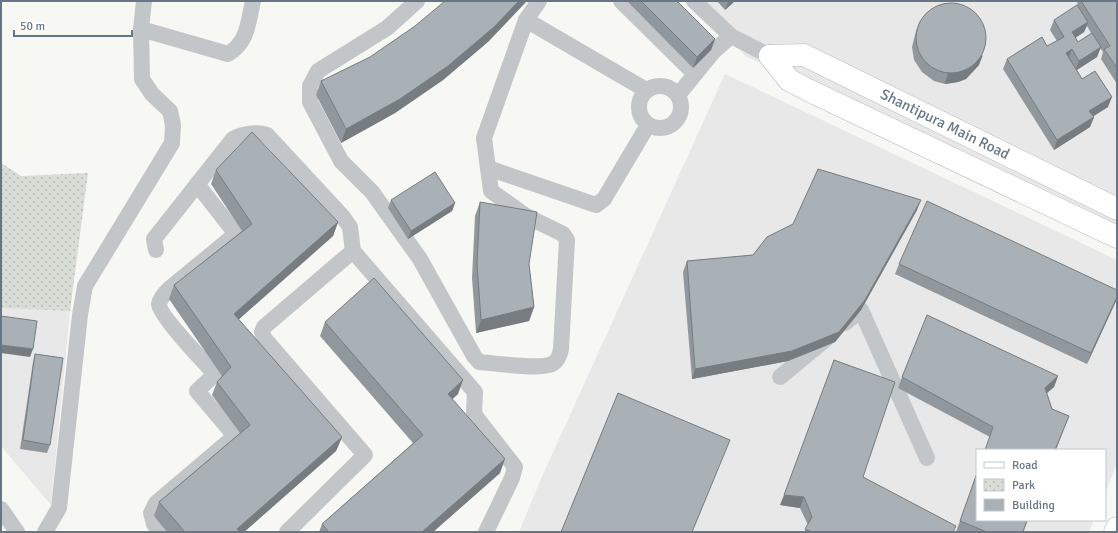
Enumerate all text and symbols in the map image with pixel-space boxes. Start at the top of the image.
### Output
scale bar [14,12,132,38]
text: 50 m [20,19,45,34]
street label: Shantipura Main Road [877,85,1013,163]
legend [976,449,1106,521]
text: Road [1012,458,1038,473]
text: Park [1012,478,1035,493]
text: Building [1012,498,1055,513]

